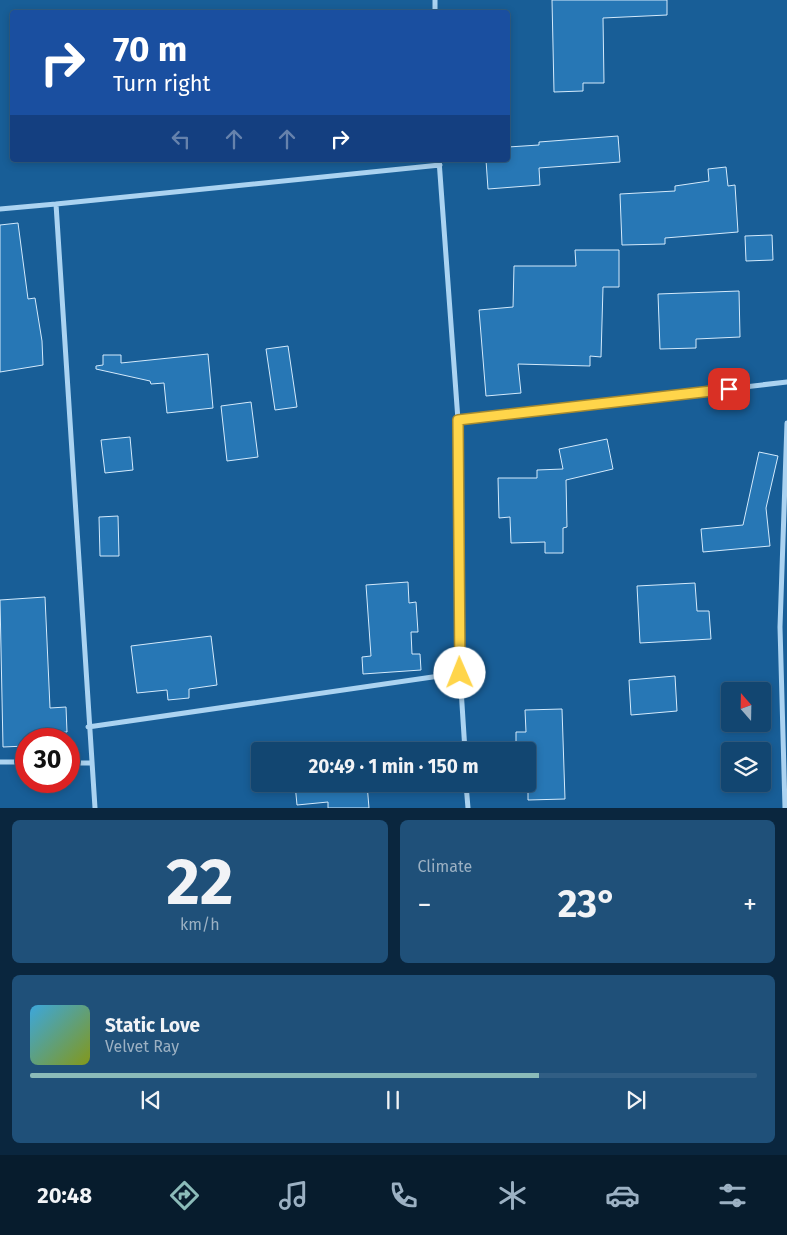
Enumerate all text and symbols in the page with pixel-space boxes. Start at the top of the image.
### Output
text: 70 m [113,28,187,70]
icon: right [30,30,95,95]
text: Turn right [113,70,210,97]
icon: left [167,125,195,153]
icon: ahead [220,125,248,153]
icon: ahead [273,125,301,153]
icon: right [326,125,354,153]
pin [708,368,750,410]
icon: arrive [715,375,743,403]
position arrow [433,646,485,698]
north arrow [721,682,771,732]
map controls [721,682,771,792]
speed limit sign: 30 [15,728,80,793]
button: layers [721,742,771,792]
text: 20:49 · 1 min · 150 m [309,755,478,778]
text: 22 [166,843,233,921]
text: Climate [418,857,472,876]
text: 23° [558,881,617,927]
text: − [418,888,432,921]
text: + [743,888,757,921]
text: km/h [180,915,220,934]
text: Static Love [105,1014,200,1037]
text: Velvet Ray [105,1037,179,1056]
icon: previous [137,1086,165,1114]
icon: pause [379,1086,407,1114]
icon: next [622,1086,650,1114]
icon: directions [167,1178,202,1213]
icon: music [276,1178,311,1213]
icon: phone [386,1178,421,1213]
icon: climate [495,1178,530,1213]
icon: car [605,1178,640,1213]
icon: filters [715,1178,750,1213]
text: 20:48 [37,1182,92,1209]

